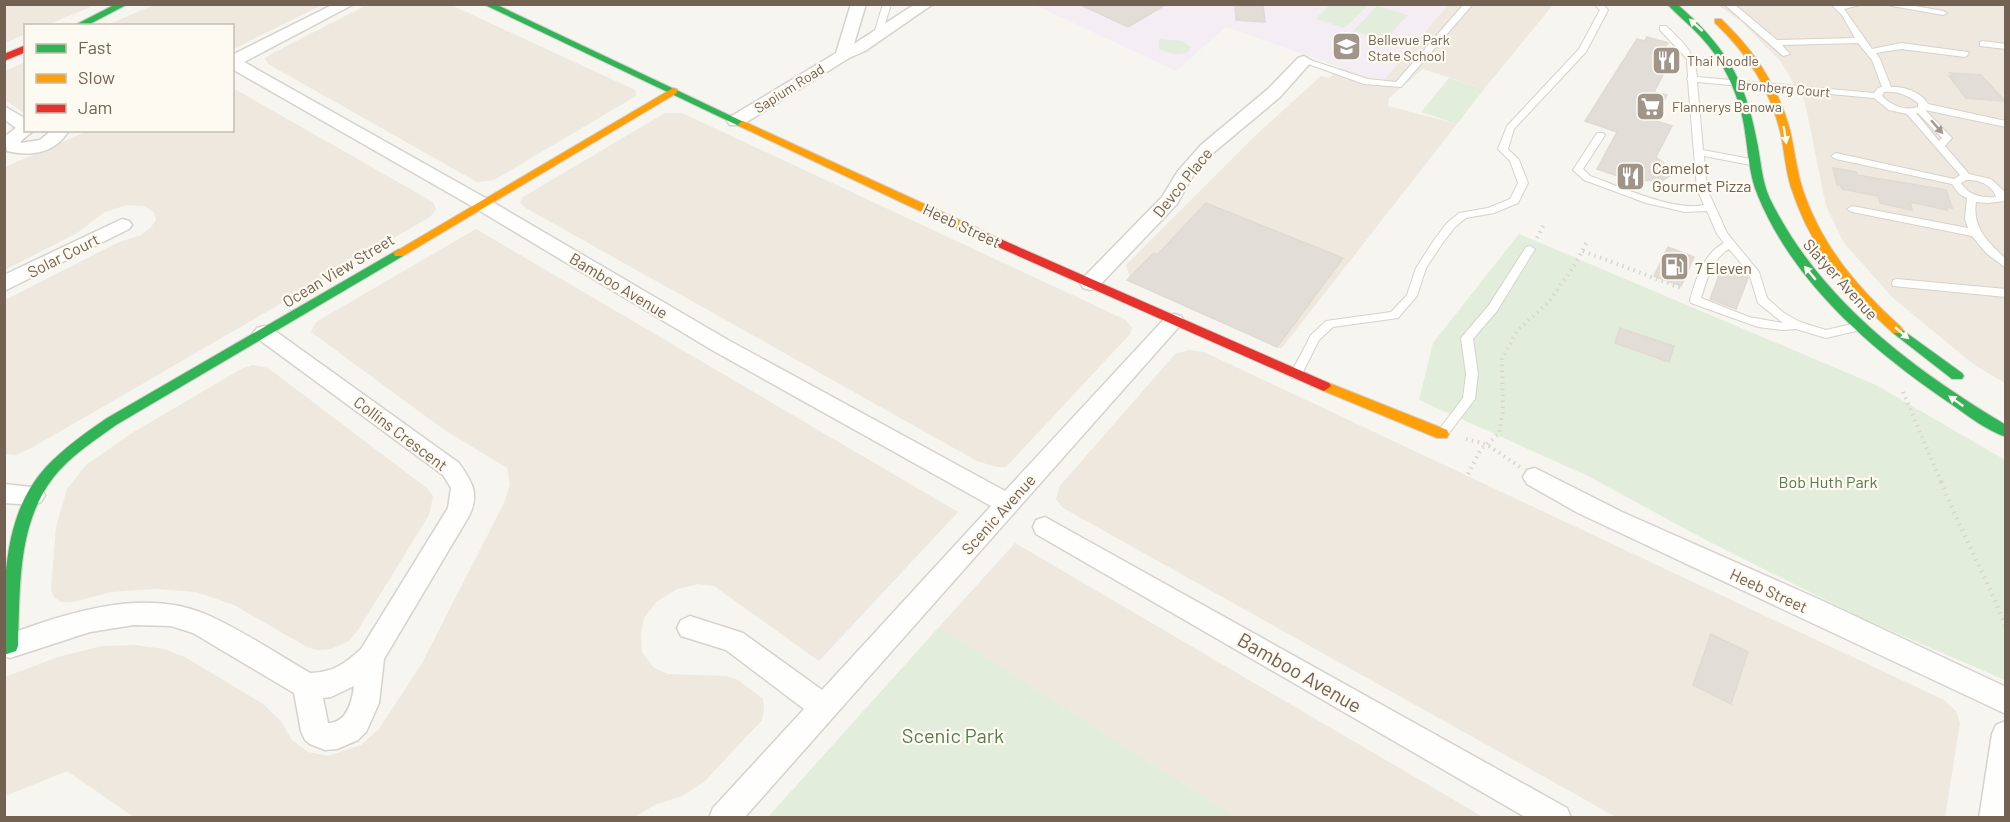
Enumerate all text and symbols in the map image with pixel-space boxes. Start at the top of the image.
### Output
one-way arrow [1689,19,1704,32]
legend [24,24,234,132]
school or university icon: Bellevue Park State School [1331,31,1363,63]
place label: Bellevue Park State School [1368,31,1450,64]
text: Fast [78,36,112,58]
restaurant icon: Thai Noodle [1650,44,1682,76]
place label: Thai Noodle [1687,52,1759,69]
street label: Sapium Road [751,60,827,116]
text: Slow [78,66,115,88]
street label: Bronberg Court [1737,75,1831,101]
supermarket icon: Flannerys Benowa [1635,90,1667,122]
text: Jam [78,96,112,118]
place label: Flannerys Benowa [1672,98,1782,115]
one-way arrow [1930,119,1943,134]
one-way arrow [1781,126,1790,145]
street label: Devco Place [1148,143,1216,221]
place label: Camelot Gourmet Pizza [1652,158,1751,195]
restaurant icon: Camelot Gourmet Pizza [1615,160,1647,192]
street label: Heeb Street [920,199,1004,251]
street label: Solar Court [24,229,102,281]
street label: Ocean View Street [279,229,397,311]
street label: Slatyer Avenue [1800,235,1882,323]
street label: Bamboo Avenue [566,248,672,322]
fuel station icon: 7 Eleven [1658,251,1690,283]
place label: 7 Eleven [1695,258,1752,277]
one-way arrow [1804,266,1817,281]
one-way arrow [1894,326,1909,339]
street label: Collins Crescent [350,392,452,474]
one-way arrow [1948,395,1964,407]
street label: Scenic Avenue [957,470,1039,558]
park label: Bob Huth Park [1779,472,1877,491]
street label: Heeb Street [1727,564,1811,616]
street label: Bamboo Avenue [1234,627,1366,717]
park label: Scenic Park [902,723,1004,747]

